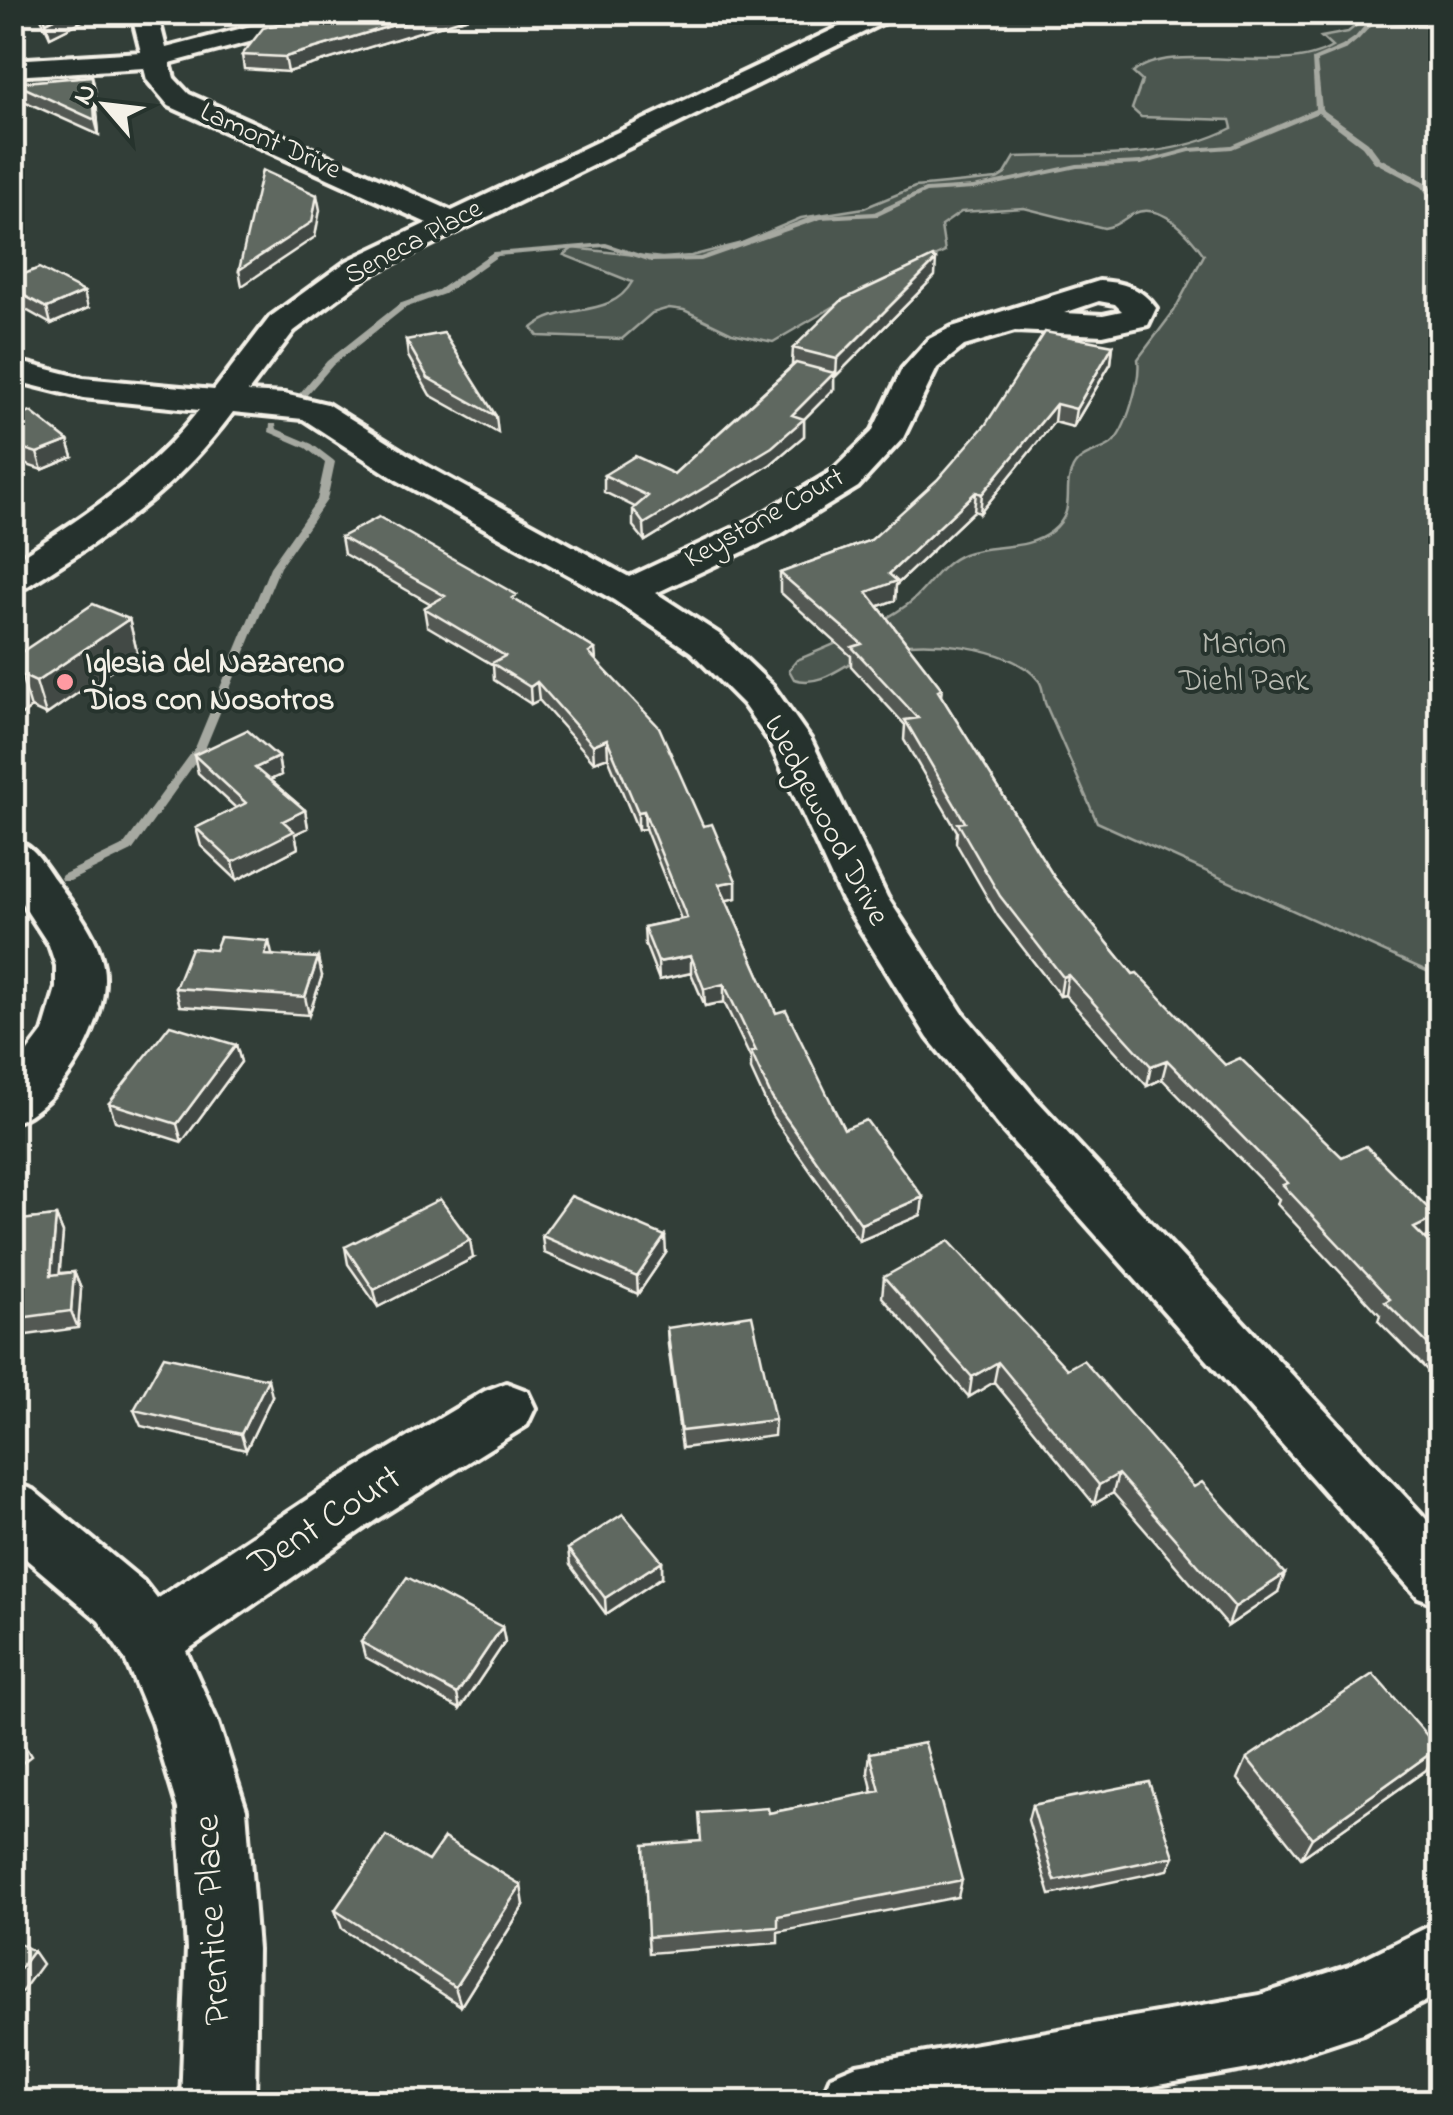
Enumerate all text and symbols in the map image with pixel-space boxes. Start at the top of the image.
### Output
north arrow [55,55,155,155]
text: N [63,77,109,113]
street label: Lamont Drive [193,93,347,192]
street label: Seneca Place [338,189,491,296]
street label: Keystone Court [678,458,852,580]
park label: Marion Diehl Park [1178,622,1310,706]
place label: Iglesia del Nazareno Dios con Nosotros [83,641,345,725]
marker: Iglesia del Nazareno Dios con Nosotros [54,671,76,693]
street label: Wedgewood Drive [750,707,901,935]
street label: Dent Court [237,1451,414,1593]
street label: Prentice Place [180,1812,247,2027]

